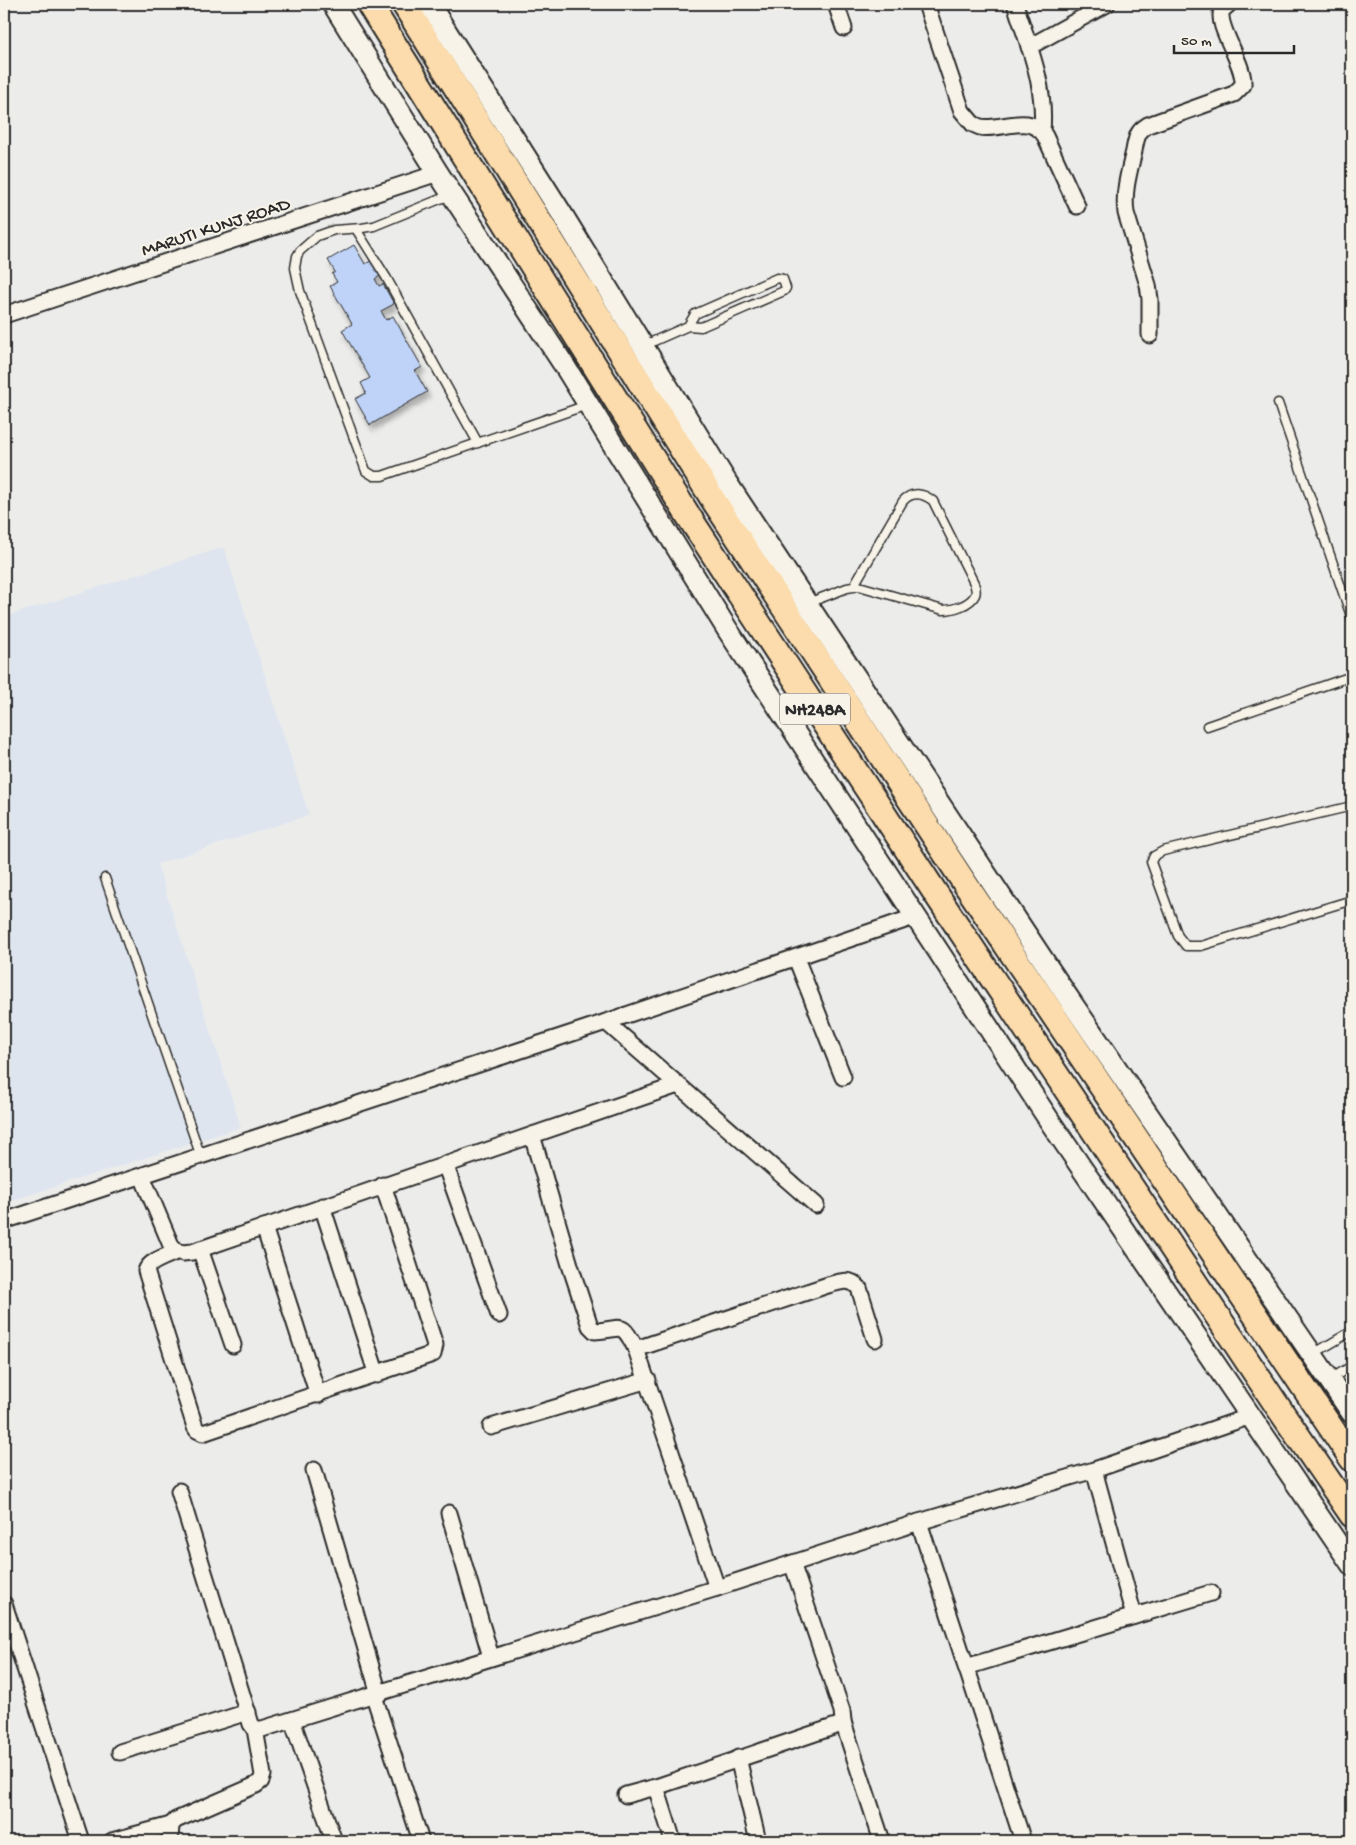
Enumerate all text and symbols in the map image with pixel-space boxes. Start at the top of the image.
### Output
scale bar [1174,22,1294,54]
text: 50 m [1181,33,1212,51]
street label: MARUTI KUNJ ROAD [139,193,294,263]
road number: NH248A [780,694,850,724]

